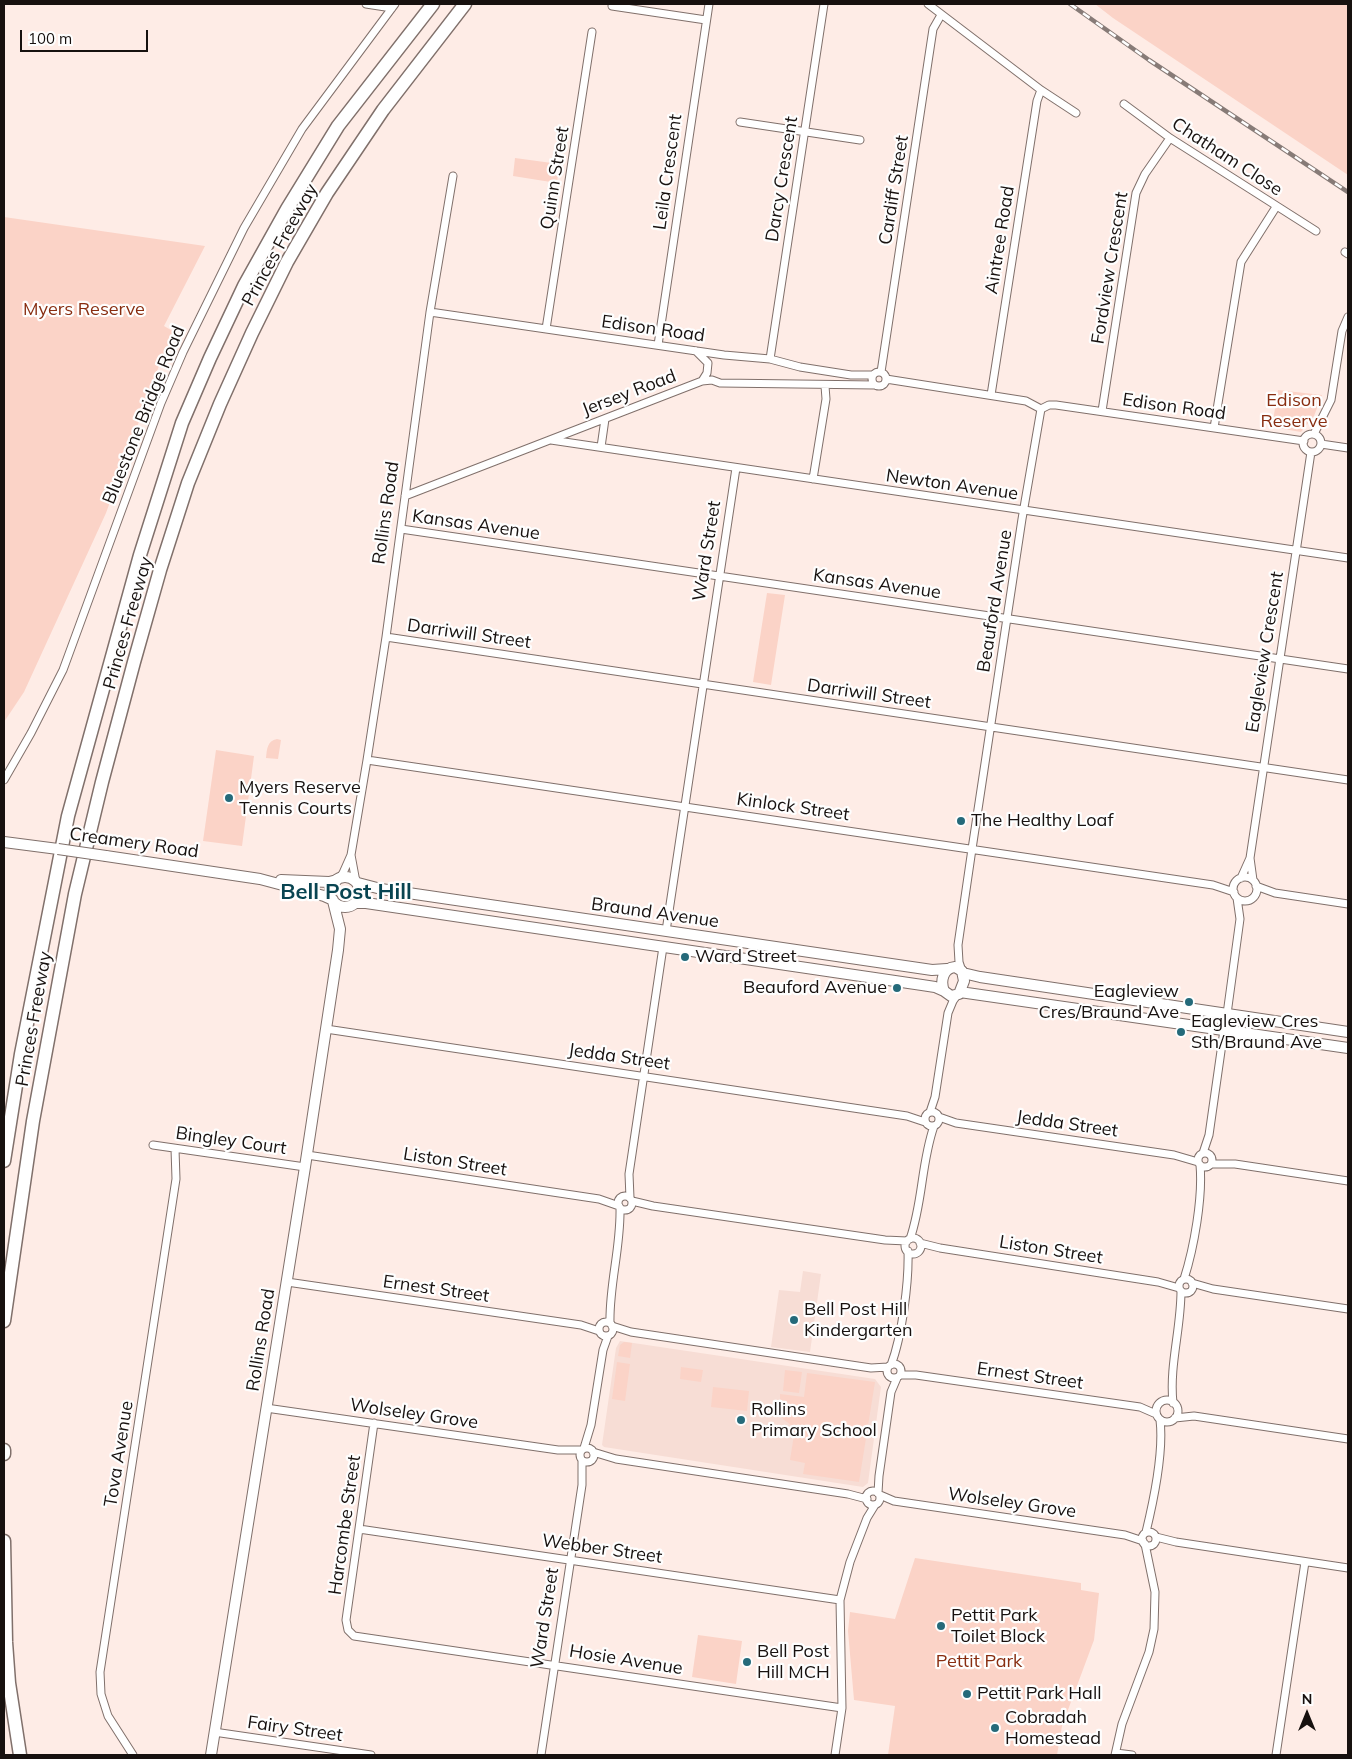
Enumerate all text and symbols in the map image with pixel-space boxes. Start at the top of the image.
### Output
scale bar [22,20,150,52]
text: 100 m [28,29,72,48]
street label: Leila Crescent [649,113,687,231]
street label: Chatham Close [1168,113,1286,201]
street label: Darcy Crescent [761,115,803,243]
street label: Quinn Street [536,125,574,231]
street label: Cardiff Street [875,134,913,246]
street label: Princes Freeway [237,180,323,310]
street label: Aintree Road [981,184,1019,296]
street label: Fordview Crescent [1087,190,1133,346]
park label: Myers Reserve [23,299,145,321]
street label: Edison Road [600,311,706,347]
street label: Bluestone Bridge Road [98,323,190,507]
street label: Jersey Road [579,365,679,421]
street label: Edison Road [1121,389,1227,425]
park label: Edison Reserve [1260,390,1328,432]
street label: Rollins Road [368,460,404,566]
street label: Newton Avenue [884,465,1020,505]
street label: Ward Street [688,499,726,603]
street label: Kansas Avenue [411,505,541,545]
street label: Beauford Avenue [973,528,1017,674]
street label: Princes Freeway [99,554,157,692]
street label: Kansas Avenue [812,564,942,604]
street label: Eagleview Crescent [1242,570,1288,734]
street label: Darriwill Street [406,615,532,653]
street label: Darriwill Street [806,675,932,713]
place label: Myers Reserve Tennis Courts [239,777,361,820]
street label: Kinlock Street [735,788,851,826]
marker: Myers Reserve Tennis Courts [223,792,235,804]
place label: The Healthy Loaf [971,810,1113,832]
marker: The Healthy Loaf [955,815,967,827]
street label: Creamery Road [68,823,200,863]
district label: Bell Post Hill [280,879,412,905]
street label: Braund Avenue [590,893,720,933]
place label: Ward Street [695,946,796,968]
street label: Princes Freeway [12,950,56,1088]
marker: Ward Street [679,951,691,963]
place label: Beauford Avenue [743,977,887,999]
place label: Eagleview Cres/Braund Ave [1039,981,1179,1024]
marker: Beauford Avenue [891,982,903,994]
marker: Eagleview Cres/Braund Ave [1183,996,1195,1008]
place label: Eagleview Cres Sth/Braund Ave [1191,1011,1322,1054]
marker: Eagleview Cres Sth/Braund Ave [1175,1026,1187,1038]
street label: Jedda Street [567,1039,671,1075]
street label: Jedda Street [1015,1106,1119,1142]
street label: Bingley Court [174,1123,288,1159]
street label: Liston Street [402,1143,508,1181]
street label: Liston Street [998,1231,1104,1269]
street label: Ernest Street [381,1271,491,1307]
street label: Rollins Road [242,1287,280,1393]
place label: Bell Post Hill Kindergarten [804,1299,912,1342]
marker: Bell Post Hill Kindergarten [788,1314,800,1326]
street label: Ernest Street [975,1358,1085,1394]
street label: Wolseley Grove [348,1394,480,1434]
street label: Tova Avenue [100,1399,138,1509]
place label: Rollins Primary School [751,1399,877,1442]
marker: Rollins Primary School [735,1414,747,1426]
street label: Harcombe Street [325,1454,365,1596]
street label: Wolseley Grove [946,1483,1078,1523]
street label: Webber Street [541,1530,663,1568]
street label: Ward Street [526,1566,564,1670]
place label: Pettit Park Toilet Block [951,1605,1045,1648]
marker: Pettit Park Toilet Block [935,1620,947,1632]
street label: Hosie Avenue [568,1640,684,1680]
place label: Bell Post Hill MCH [757,1641,830,1684]
park label: Pettit Park [936,1651,1022,1673]
marker: Bell Post Hill MCH [741,1656,753,1668]
place label: Pettit Park Hall [977,1683,1101,1705]
marker: Pettit Park Hall [961,1688,973,1700]
north arrow [1282,1689,1332,1739]
text: N [1302,1690,1312,1708]
place label: Cobradah Homestead [1005,1707,1101,1750]
street label: Fairy Street [246,1712,344,1746]
marker: Cobradah Homestead [989,1722,1001,1734]

